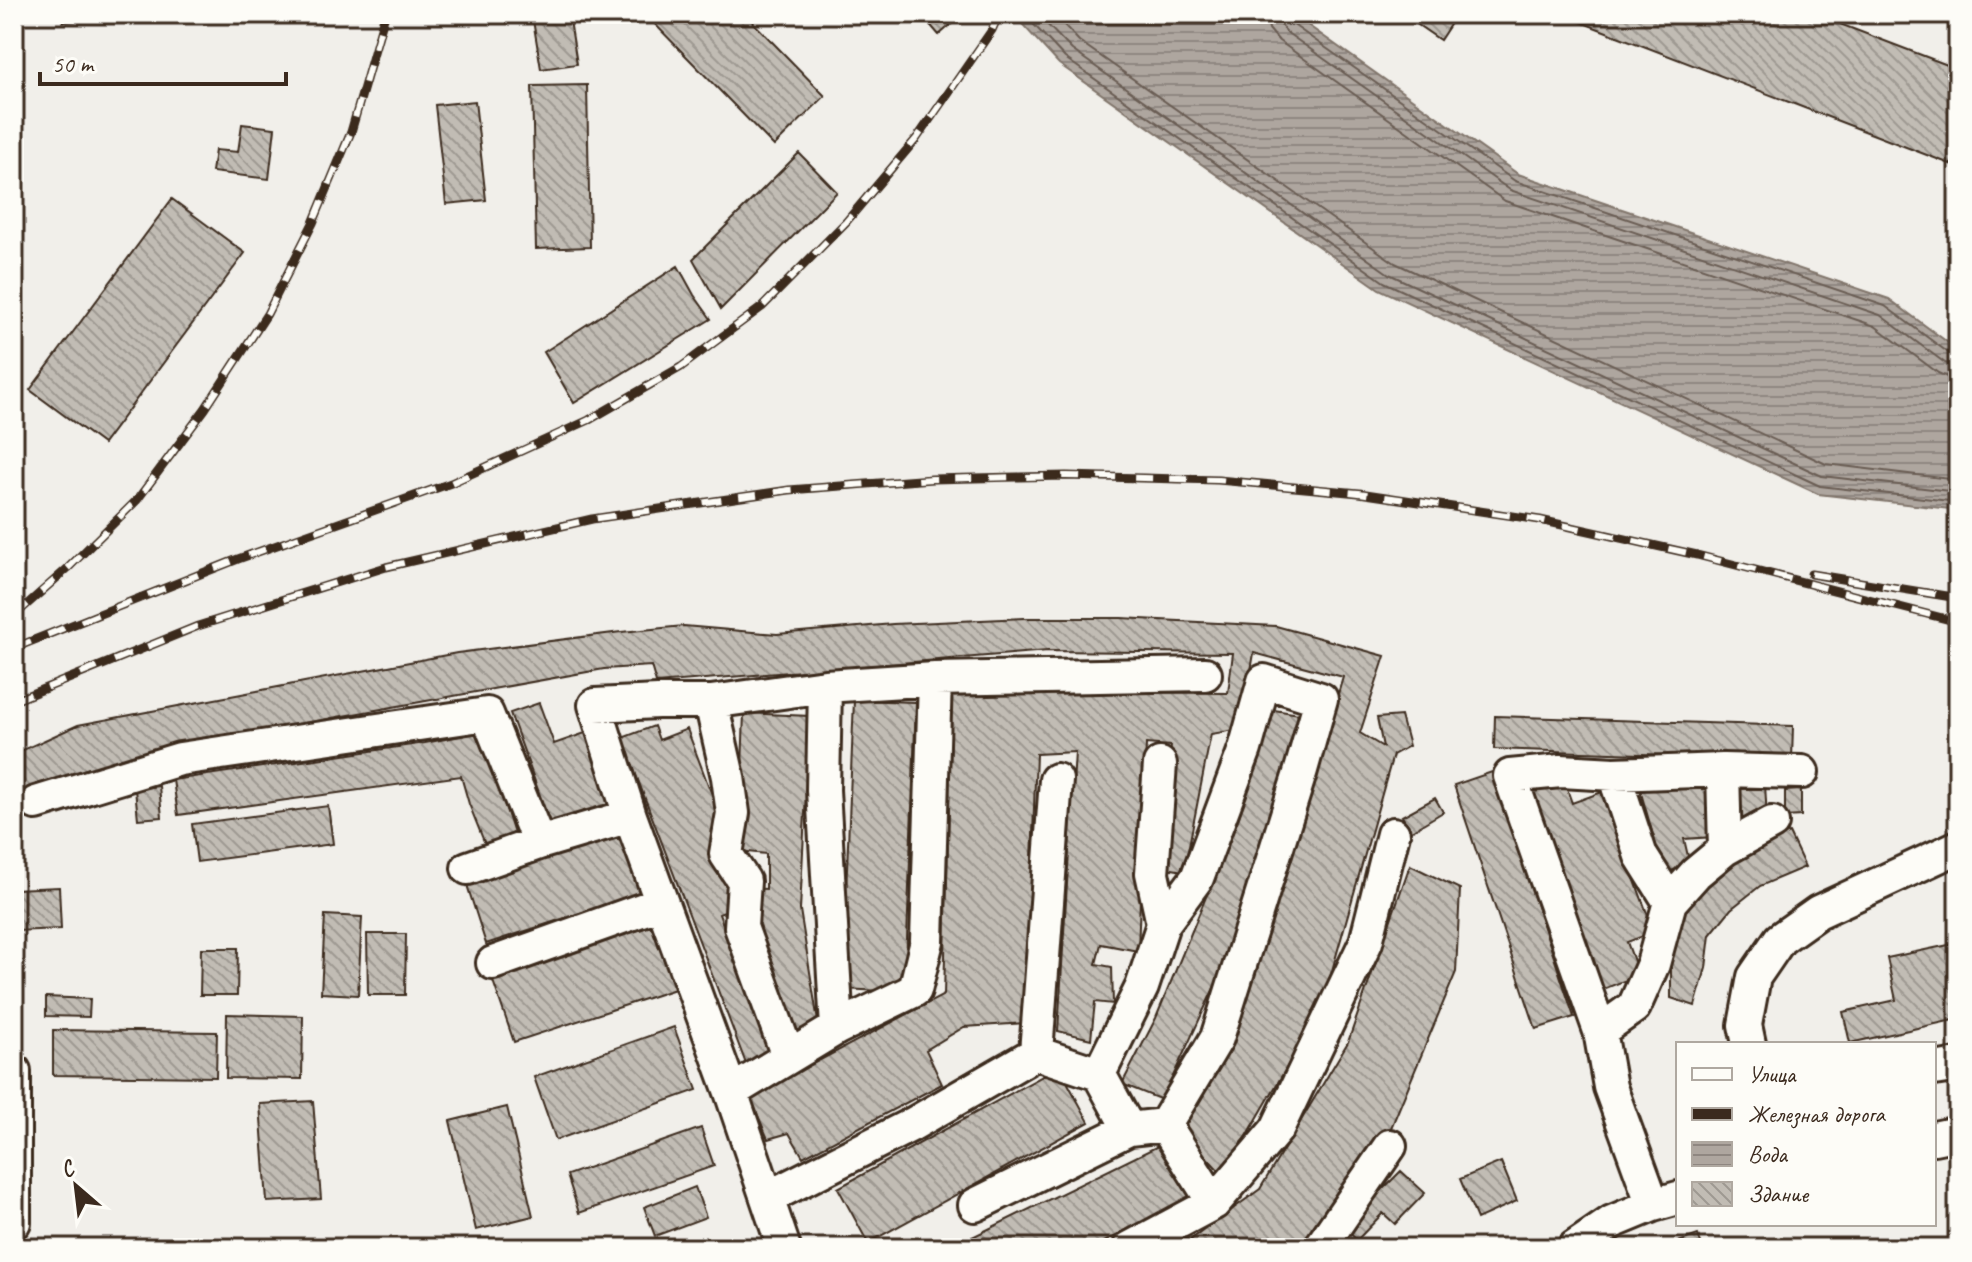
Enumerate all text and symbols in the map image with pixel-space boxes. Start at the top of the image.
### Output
scale bar [40,36,286,86]
text: 50 m [52,49,95,79]
legend [1676,1042,1936,1226]
text: Улица [1748,1059,1797,1089]
text: Железная дорога [1748,1099,1886,1129]
text: Вода [1748,1139,1788,1169]
north arrow [36,1146,116,1226]
text: С [56,1153,81,1184]
text: Здание [1748,1179,1810,1209]

